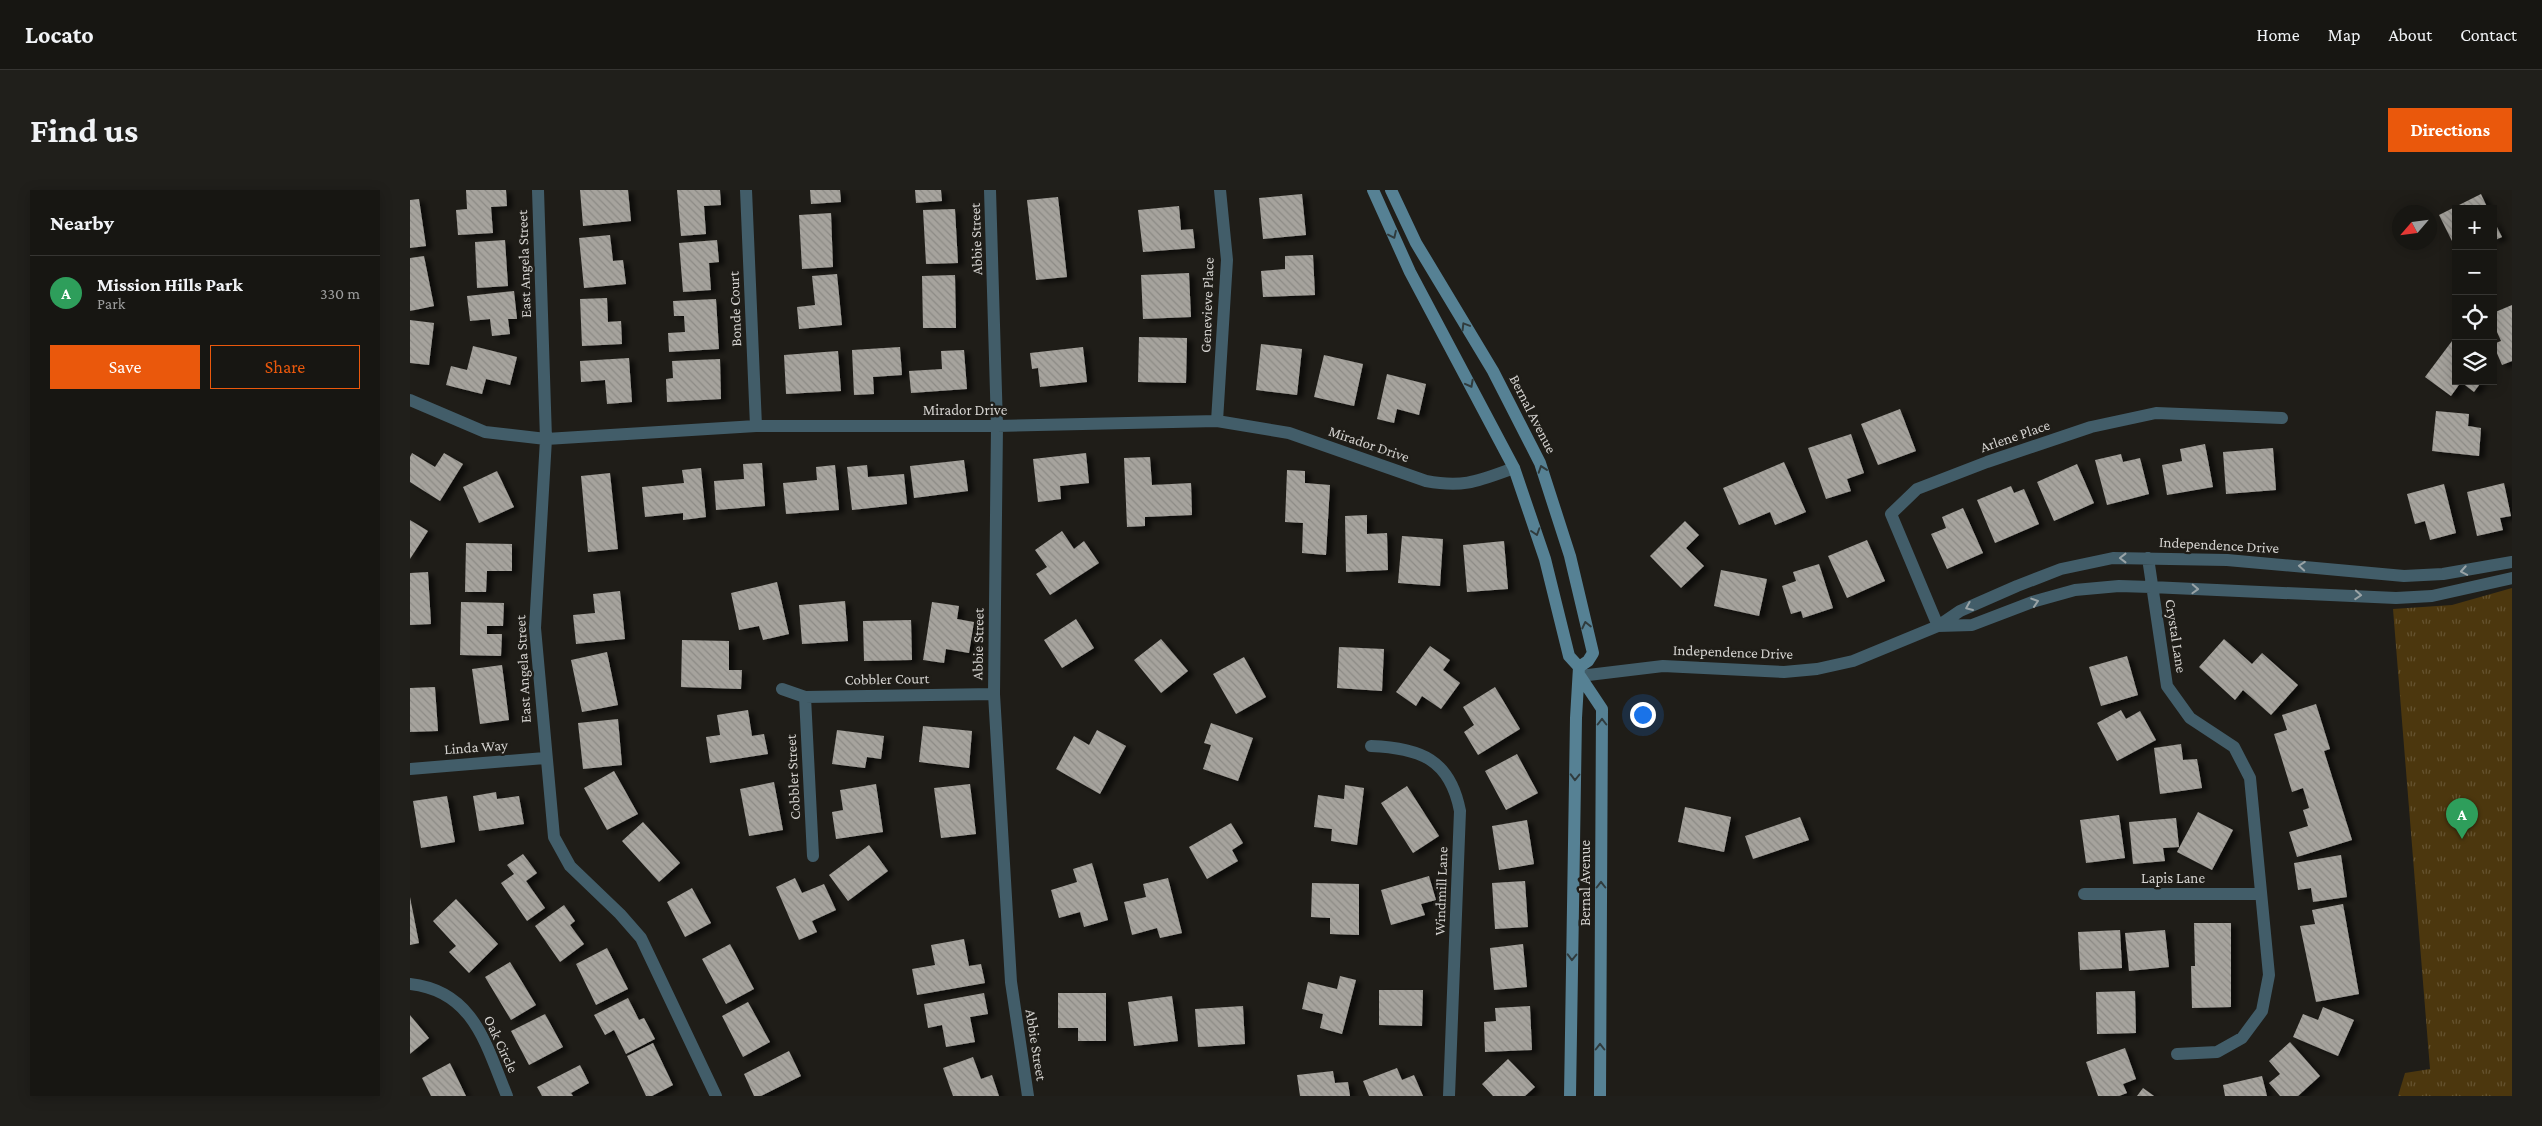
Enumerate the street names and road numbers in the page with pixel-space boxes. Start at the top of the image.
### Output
street label: Abbie Street [967,202,985,275]
street label: East Angela Street [514,209,535,318]
street label: Genevieve Place [1197,257,1217,353]
street label: Bonde Court [726,270,744,347]
street label: Bernal Avenue [1506,372,1560,456]
street label: Mirador Drive [923,402,1008,418]
street label: Arlene Place [1978,416,2052,455]
street label: Mirador Drive [1326,423,1412,465]
street label: Independence Drive [2158,534,2280,557]
street label: Crystal Lane [2161,598,2190,675]
street label: Abbie Street [969,607,987,680]
street label: East Angela Street [512,614,535,723]
street label: Independence Drive [1673,642,1794,663]
street label: Cobbler Court [844,670,931,688]
street label: Cobbler Street [783,733,803,820]
street label: Linda Way [444,737,509,758]
street label: Bernal Avenue [1577,840,1593,926]
street label: Windmill Lane [1431,846,1451,936]
street label: Lapis Lane [2141,870,2205,887]
street label: Abbie Street [1022,1008,1050,1083]
street label: Oak Circle [481,1013,521,1076]

